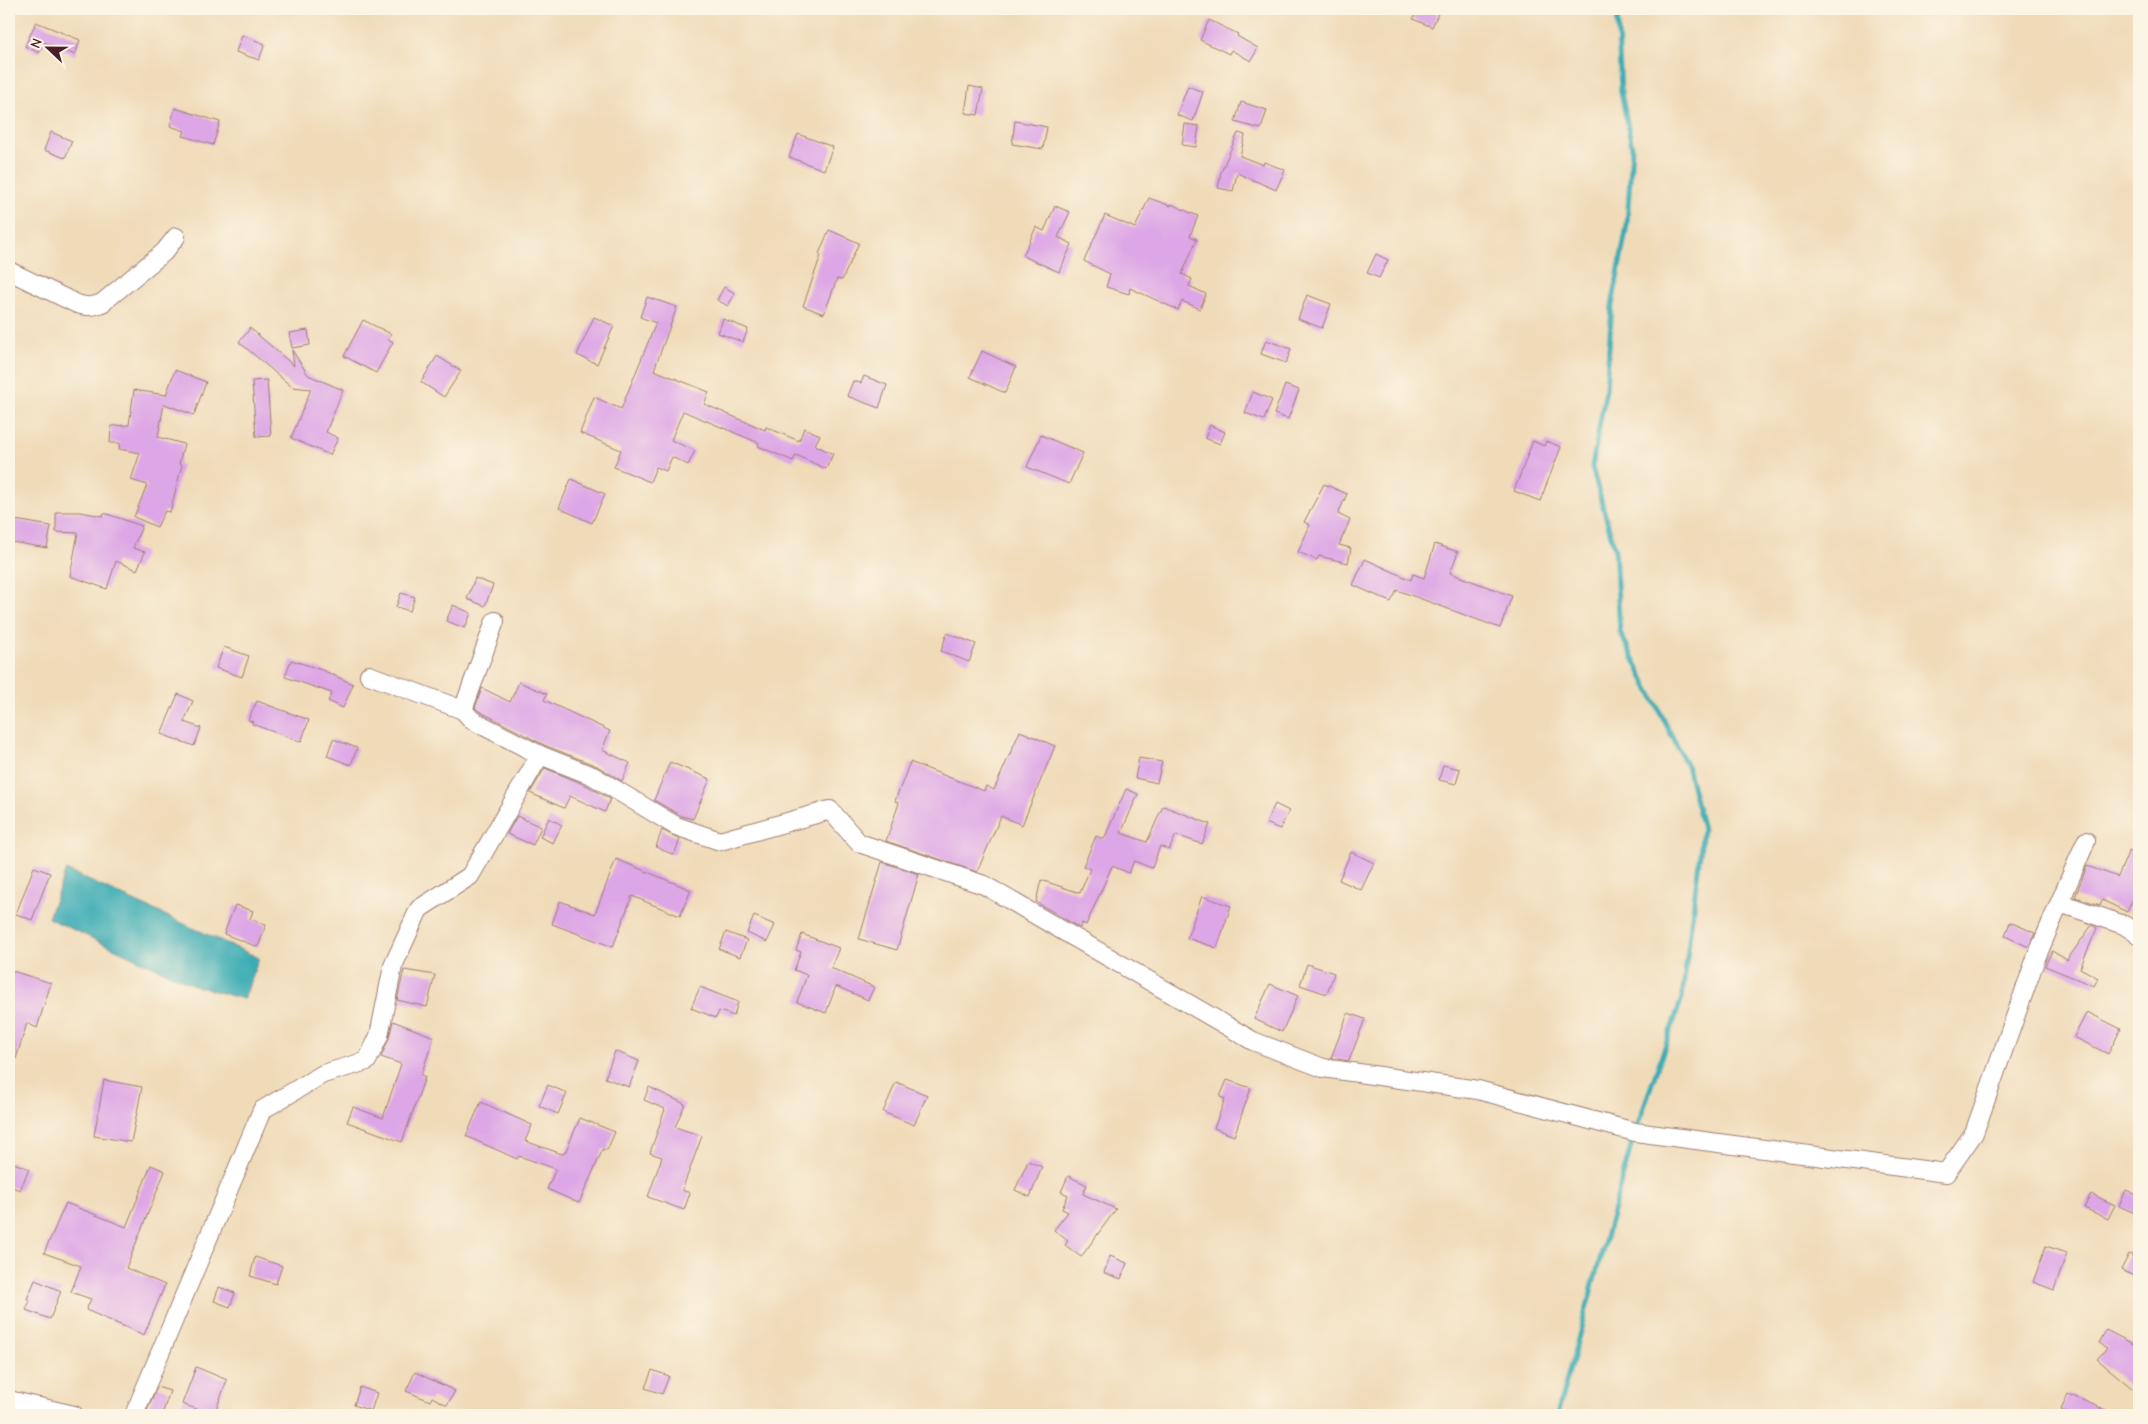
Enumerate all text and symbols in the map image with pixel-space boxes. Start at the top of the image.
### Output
north arrow [22,22,72,72]
text: N [27,36,46,51]

